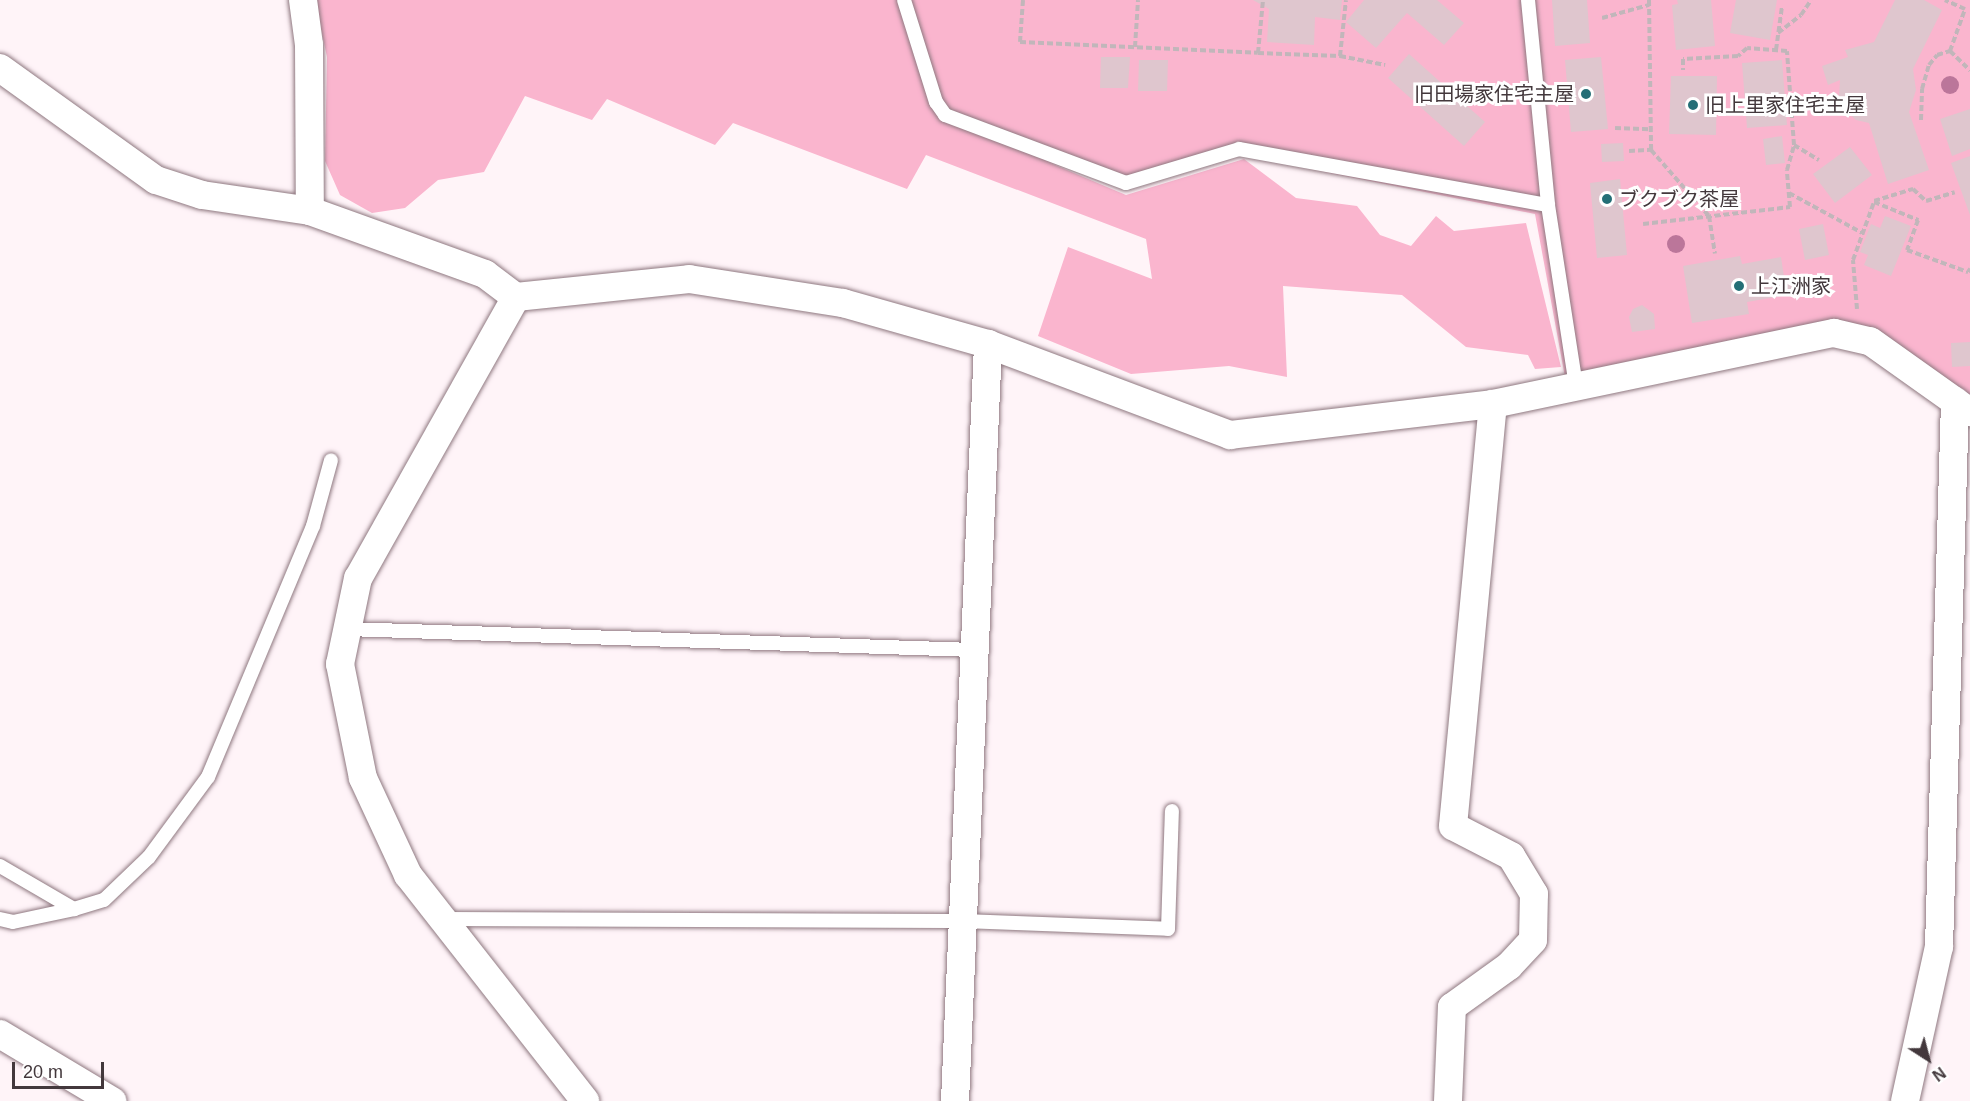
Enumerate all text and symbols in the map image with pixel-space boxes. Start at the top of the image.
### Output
place label: 旧田場家住宅主屋 [1414,82,1574,106]
marker: 旧田場家住宅主屋 [1579,87,1593,101]
place label: 旧上里家住宅主屋 [1705,93,1865,117]
marker: 旧上里家住宅主屋 [1686,98,1700,112]
place label: ブクブク茶屋 [1619,187,1739,211]
marker: ブクブク茶屋 [1600,192,1614,206]
place label: 上江洲家 [1751,274,1831,298]
marker: 上江洲家 [1732,279,1746,293]
north arrow [1898,1029,1958,1089]
scale bar [15,1050,106,1088]
text: 20 m [23,1062,63,1082]
text: N [1929,1064,1949,1084]

